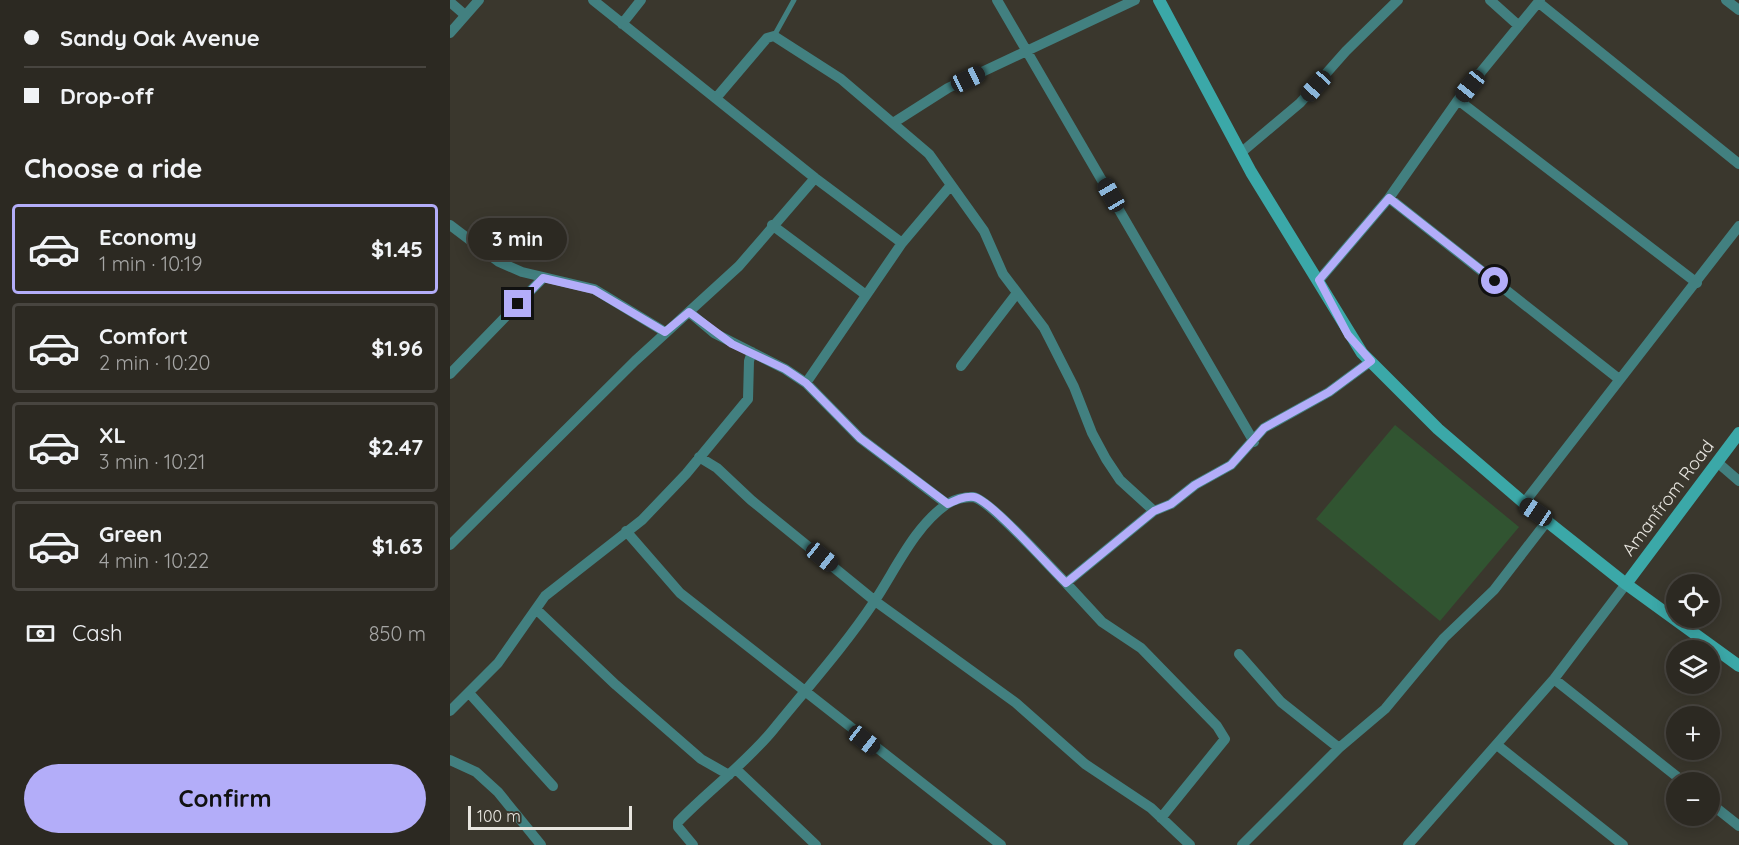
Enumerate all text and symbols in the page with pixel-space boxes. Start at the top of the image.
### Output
text: Sandy Oak Avenue [60,24,260,52]
car [948,63,988,95]
car [1452,66,1488,106]
car [1297,67,1335,105]
text: Drop-off [60,82,154,110]
text: Choose a ride [24,151,202,185]
car [1094,175,1128,215]
callout: 3 min [469,217,568,259]
icon: car [27,222,81,276]
text: Economy [99,223,197,251]
text: 3 min [492,226,543,251]
text: $1.45 [371,235,423,263]
text: 1 min · 10:19 [99,251,202,276]
route start [1481,267,1508,294]
route end [504,290,531,317]
icon: car [27,321,81,375]
text: Comfort [99,322,188,350]
text: $1.96 [371,334,423,362]
text: 2 min · 10:20 [99,350,210,375]
icon: car [27,420,81,474]
text: XL [99,421,126,449]
text: $2.47 [368,433,423,461]
street label: Amanfrom Road [1617,435,1719,560]
text: 3 min · 10:21 [99,449,205,474]
car [1516,494,1556,530]
icon: car [27,519,81,573]
text: Green [99,520,162,548]
text: $1.63 [372,532,423,560]
car [802,539,842,575]
text: 4 min · 10:22 [99,548,209,573]
map controls [1666,574,1720,826]
button: locate [1666,574,1720,628]
icon: cash [24,617,57,650]
text: Cash [72,619,123,647]
text: 850 m [369,621,426,646]
button: layers [1666,640,1720,694]
button: + [1666,706,1720,760]
car [844,722,884,758]
button: Confirm [24,764,426,833]
button: − [1666,772,1720,826]
scale bar [468,803,632,830]
text: 100 m [477,806,521,826]

